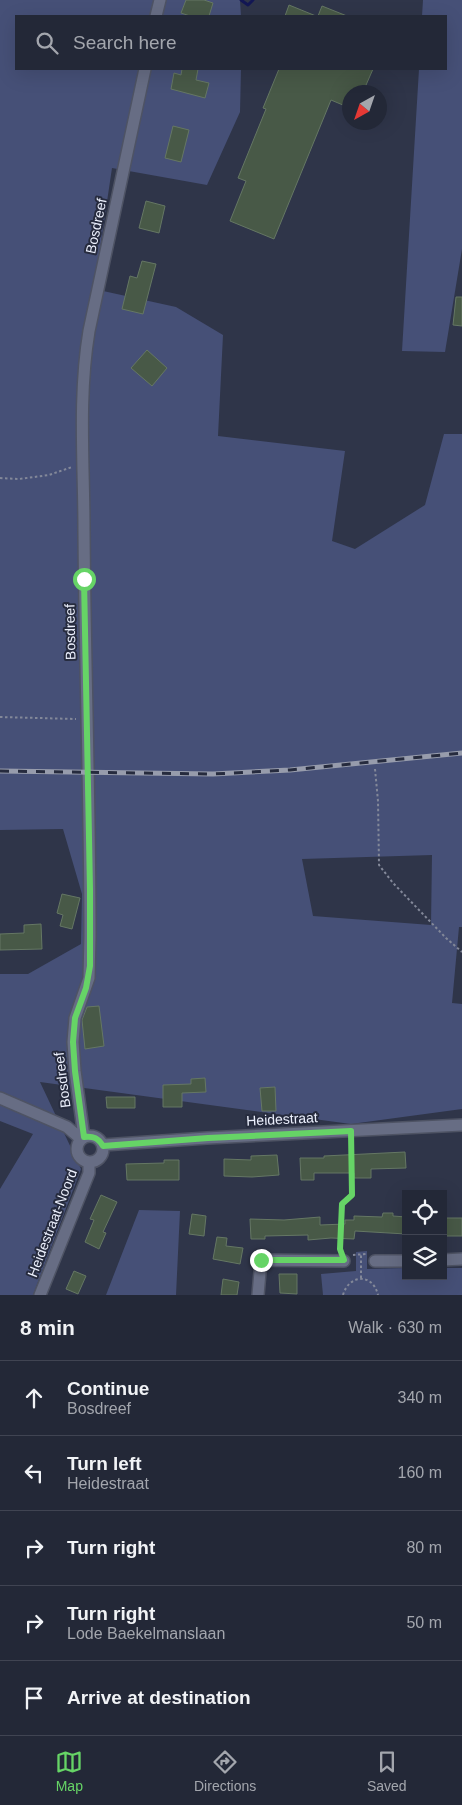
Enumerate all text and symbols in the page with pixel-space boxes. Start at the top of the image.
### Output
search box [15,15,447,70]
icon: search [33,29,61,57]
text: Search here [73,32,177,53]
north arrow [342,85,387,130]
street label: Bosdreef [82,197,110,255]
route start [73,568,96,591]
street label: Bosdreef [62,604,78,660]
street label: Bosdreef [51,1051,73,1109]
street label: Heidestraat [246,1109,318,1129]
street label: Heidestraat-Noord [24,1167,80,1279]
map controls [402,1190,447,1280]
button: locate [402,1190,447,1235]
button: layers [402,1235,447,1280]
route end [250,1249,273,1272]
text: 8 min [20,1316,75,1339]
text: Walk · 630 m [348,1319,442,1336]
text: Continue [67,1378,149,1399]
icon: ahead [20,1384,48,1412]
text: 340 m [398,1389,442,1406]
text: Bosdreef [67,1400,131,1417]
text: Turn left [67,1453,142,1474]
icon: left [20,1459,48,1487]
text: 160 m [398,1464,442,1481]
text: Heidestraat [67,1475,149,1492]
icon: right [20,1534,48,1562]
text: Turn right [67,1537,155,1558]
text: 80 m [406,1539,442,1556]
text: Turn right [67,1603,155,1624]
icon: right [20,1609,48,1637]
text: 50 m [406,1614,442,1631]
text: Lode Baekelmanslaan [67,1625,225,1642]
icon: arrive [20,1684,48,1712]
text: Arrive at destination [67,1687,251,1708]
tab: Map [55,1748,83,1794]
tab: Directions [194,1748,256,1794]
tab: Saved [367,1748,407,1794]

